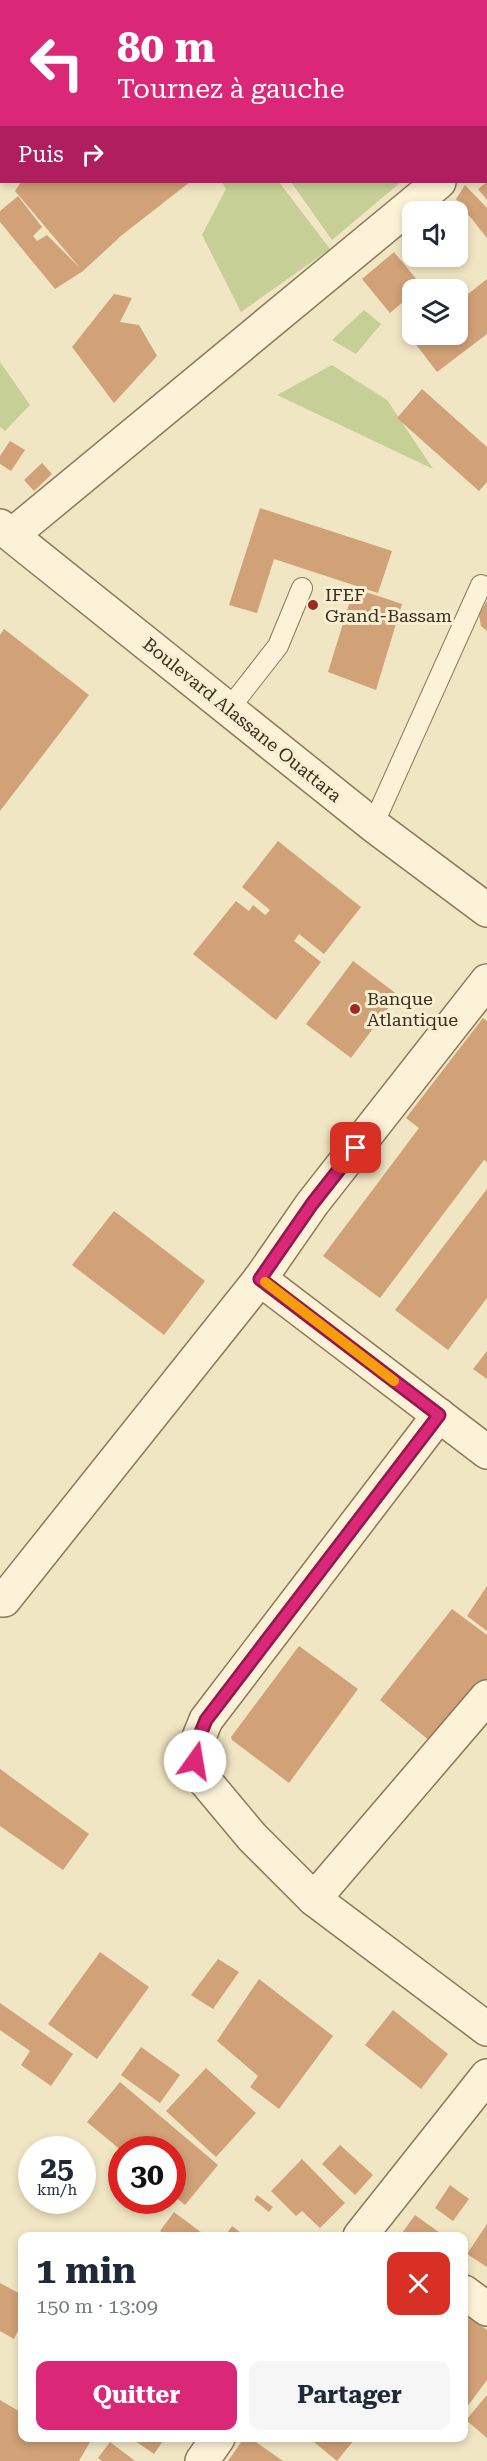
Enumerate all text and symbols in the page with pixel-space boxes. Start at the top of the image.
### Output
text: 80 m [117,23,215,72]
icon: left [18,24,96,102]
text: Tournez à gauche [117,73,345,105]
icon: right [76,138,109,171]
text: Puis [18,142,64,167]
map controls [402,201,468,345]
button: sound [402,201,468,267]
button: layers [402,279,468,345]
place label: IFEF Grand-Bassam [325,584,452,626]
marker: IFEF Grand-Bassam [306,598,320,612]
street label: Boulevard Alassane Ouattara [139,633,346,806]
place label: Banque Atlantique [367,988,458,1030]
marker: Banque Atlantique [348,1002,362,1016]
pin [330,1122,381,1173]
icon: arrive [339,1131,372,1164]
position arrow [163,1729,227,1793]
speed limit sign: 30 [108,2136,186,2214]
text: 25 [40,2150,74,2185]
text: km/h [37,2181,77,2199]
text: 1 min [36,2250,136,2292]
button: close [387,2252,450,2315]
text: 150 m · 13:09 [36,2294,158,2318]
button: Quitter [36,2361,237,2430]
button: Partager [249,2361,450,2430]

